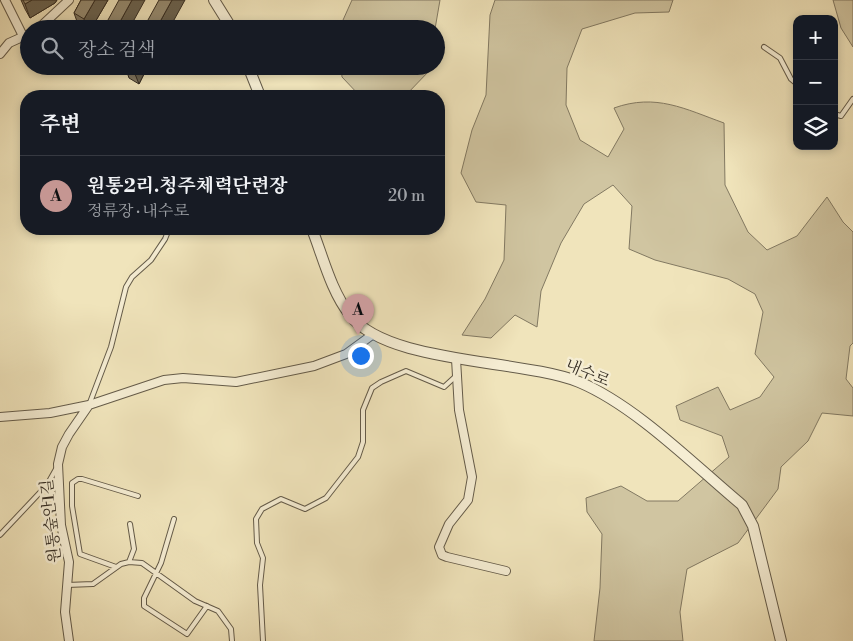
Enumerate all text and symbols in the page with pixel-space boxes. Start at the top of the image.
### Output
map controls [793,15,838,150]
button: + [793,15,838,60]
search box [20,20,445,75]
icon: search [38,34,66,62]
text: 장소 검색 [78,38,155,62]
button: − [793,60,838,105]
button: layers [793,105,838,150]
text: 주변 [40,112,81,138]
text: 원통2리.청주체력단련장 [87,174,288,198]
text: A [50,186,62,206]
text: 20 m [388,186,425,206]
text: 정류장 · 내수로 [87,201,189,221]
pin: A [342,294,374,335]
your location [348,343,374,369]
street label: 내수로 [562,355,613,391]
street label: 원통숲안1길 [37,478,65,564]

